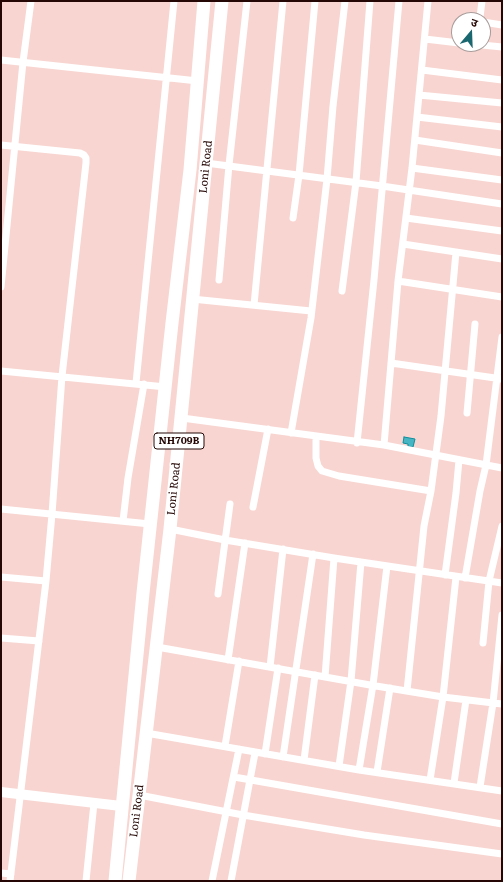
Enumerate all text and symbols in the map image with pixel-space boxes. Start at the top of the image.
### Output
north arrow [451,12,491,52]
text: उ [469,13,480,30]
street label: Loni Road [197,140,215,194]
road number: NH709B [154,433,204,449]
street label: Loni Road [165,462,183,516]
street label: Loni Road [127,784,147,838]

